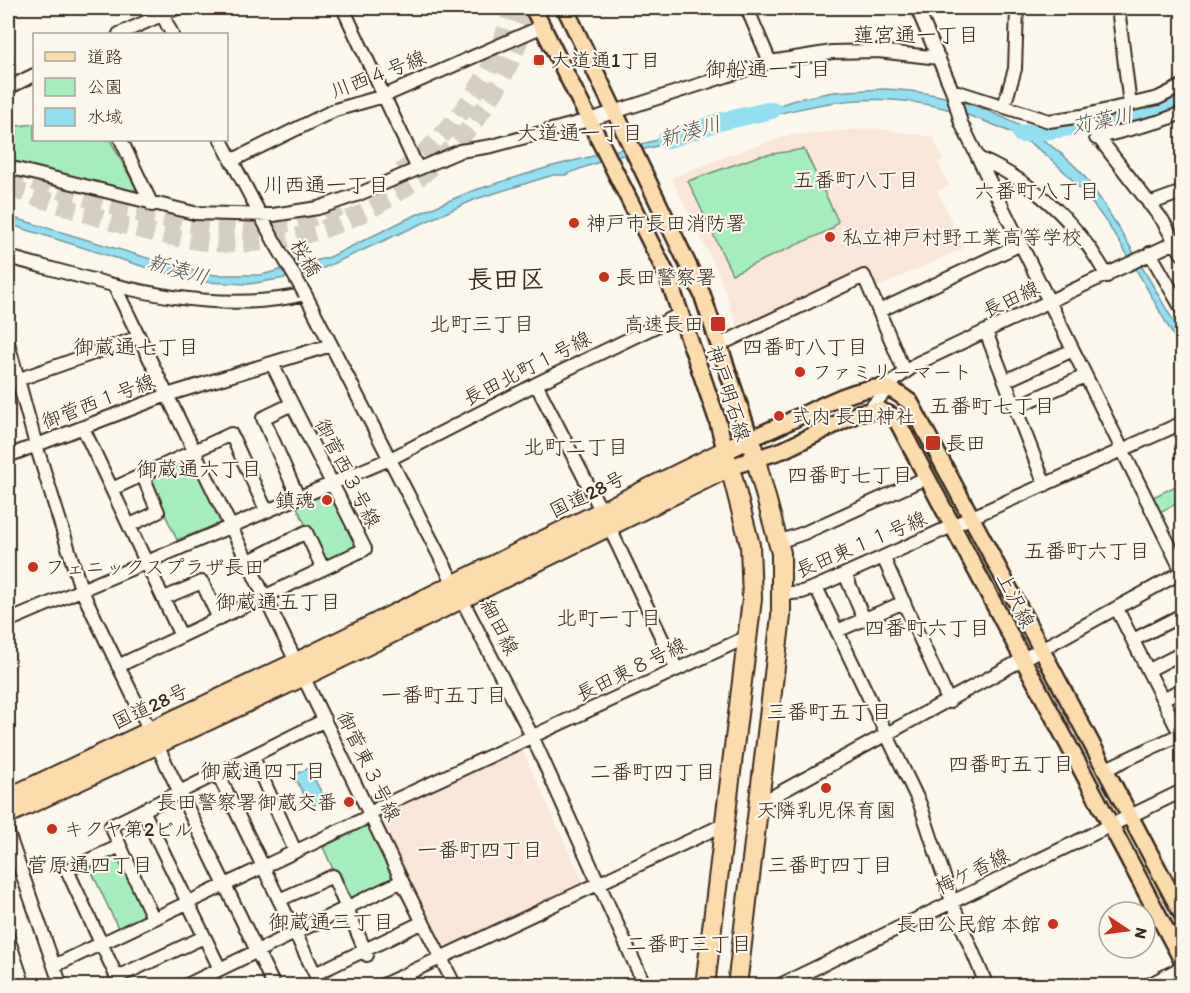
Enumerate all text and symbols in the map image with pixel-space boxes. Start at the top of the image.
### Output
district label: 蓮宮通一丁目 [853,22,979,47]
legend [33,33,228,141]
street label: 川西４号線 [327,45,429,103]
text: 道路 [87,46,123,68]
place label: 大道通1丁目 [551,48,660,72]
marker: 大道通1丁目 [532,53,546,67]
district label: 御船通一丁目 [705,56,831,81]
text: 公園 [87,76,123,98]
water label: 苅藻川 [1069,101,1135,139]
text: 水域 [87,106,123,128]
water label: 新湊川 [656,111,724,151]
district label: 大道通一丁目 [517,120,643,145]
district label: 五番町八丁目 [793,167,919,192]
district label: 川西通一丁目 [263,172,389,197]
district label: 六番町八丁目 [974,178,1100,203]
place label: 神戸市長田消防署 [586,211,746,235]
marker: 神戸市長田消防署 [567,216,581,230]
place label: 私立神戸村野工業高等学校 [842,225,1082,249]
marker: 私立神戸村野工業高等学校 [823,230,837,244]
street label: 桜橋 [285,235,327,281]
water label: 新湊川 [144,248,212,290]
district label: 長田区 [467,263,545,295]
place label: 長田警察署 [616,265,716,289]
marker: 長田警察署 [597,270,611,284]
street label: 長田線 [979,275,1043,323]
district label: 北町三丁目 [430,311,535,336]
place label: 高速長田 [624,312,704,336]
marker: 高速長田 [709,315,727,333]
street label: 長田北町１号線 [459,326,595,410]
district label: 御蔵通七丁目 [73,334,199,359]
district label: 四番町八丁目 [742,334,868,359]
street label: 神戸明石線 [702,342,756,444]
place label: ファミリーマート [812,360,972,384]
marker: ファミリーマート [793,365,807,379]
street label: 御菅西１号線 [38,368,158,434]
district label: 五番町七丁目 [929,393,1055,418]
place label: 式内 長田神社 [791,404,916,428]
marker: 式内 長田神社 [772,409,786,423]
street label: 御菅西３号線 [310,414,386,532]
place label: 長田 [946,431,986,455]
district label: 北町二丁目 [524,434,629,459]
marker: 長田 [924,434,942,452]
district label: 御蔵通六丁目 [136,456,262,481]
district label: 四番町七丁目 [787,462,913,487]
street label: 国道28号 [545,465,629,523]
place label: 鎮魂 [275,488,315,512]
marker: 鎮魂 [320,493,334,507]
street label: 長田東１１号線 [792,506,930,582]
district label: 五番町六丁目 [1024,538,1150,563]
place label: フェニックスプラザ長田 [45,555,265,579]
marker: フェニックスプラザ長田 [26,560,40,574]
street label: 上沢線 [992,568,1040,632]
district label: 御蔵通五丁目 [215,589,341,614]
street label: 細田線 [476,595,524,659]
district label: 北町一丁目 [557,605,662,630]
district label: 四番町六丁目 [864,615,990,640]
street label: 長田東８号線 [572,632,690,706]
street label: 国道28号 [108,678,192,734]
district label: 一番町五丁目 [381,682,507,707]
district label: 三番町五丁目 [766,699,892,724]
street label: 御菅東３号線 [332,707,406,825]
district label: 四番町五丁目 [948,751,1074,776]
district label: 御蔵通四丁目 [200,758,326,783]
district label: 二番町四丁目 [590,759,716,784]
marker: 天隣乳児保育園 [819,781,833,795]
place label: 長田警察署御蔵交番 [157,790,337,814]
marker: 長田警察署御蔵交番 [342,795,356,809]
place label: 天隣乳児保育園 [756,798,896,822]
place label: キクヤ第2ビル [64,817,194,841]
marker: キクヤ第2ビル [45,822,59,836]
district label: 一番町四丁目 [417,837,543,862]
street label: 梅ケ香線 [931,843,1013,899]
district label: 菅原通四丁目 [27,852,153,877]
district label: 三番町四丁目 [767,852,893,877]
north arrow [1097,900,1157,960]
district label: 御蔵通三丁目 [268,909,394,934]
place label: 長田公民館 本館 [897,912,1041,936]
marker: 長田公民館 本館 [1046,917,1060,931]
text: N [1131,926,1152,941]
district label: 二番町三丁目 [626,931,752,956]

